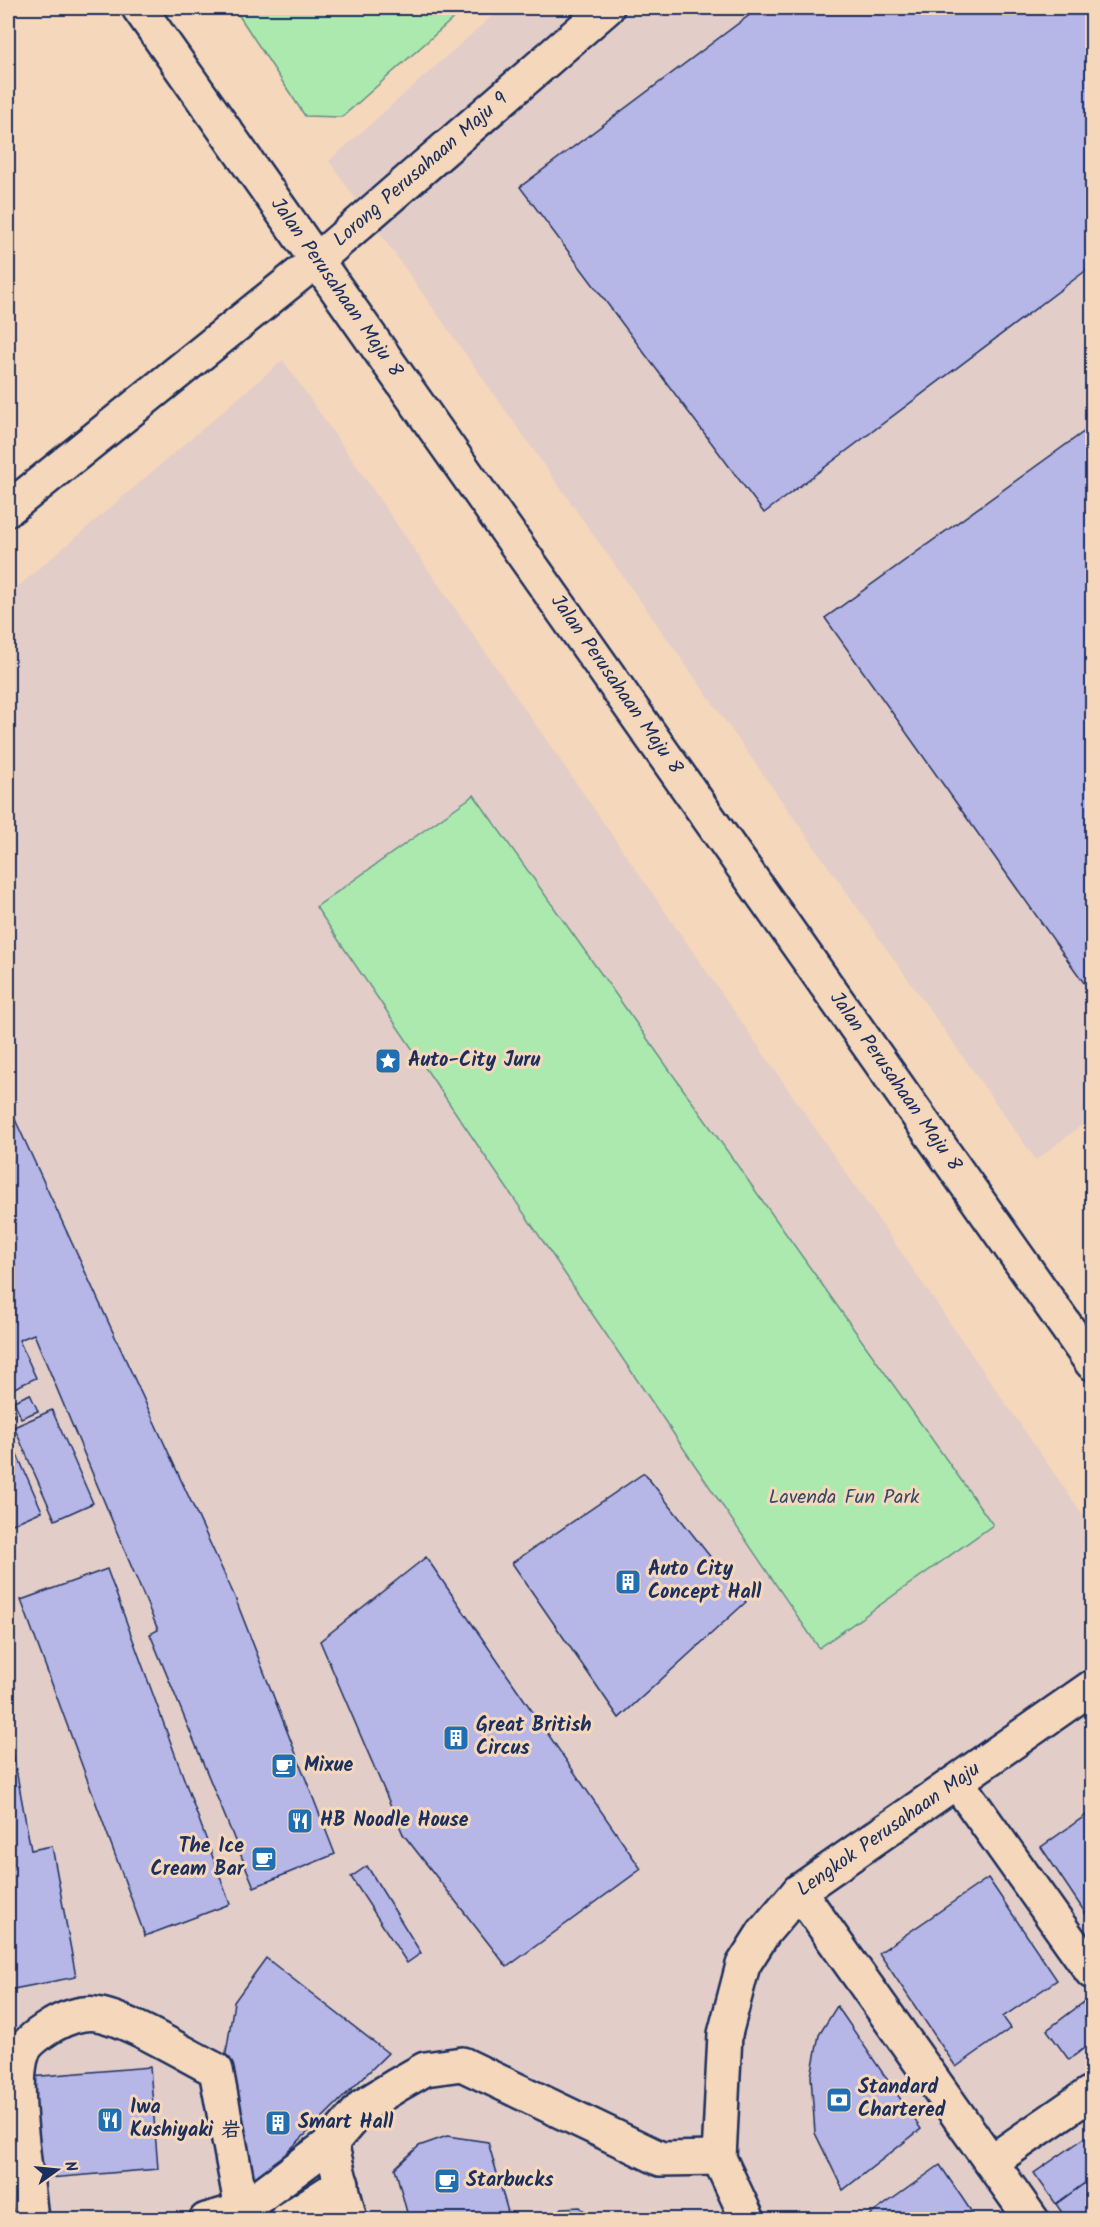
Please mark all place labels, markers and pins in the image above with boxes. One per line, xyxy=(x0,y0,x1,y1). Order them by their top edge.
place label: Auto-City Juru xyxy=(408,1045,540,1077)
place icon: Auto-City Juru xyxy=(373,1046,403,1076)
place label: Auto City Concept Hall xyxy=(648,1554,762,1609)
building icon: Auto City Concept Hall xyxy=(613,1567,643,1597)
place label: Great British Circus xyxy=(476,1710,592,1765)
building icon: Great British Circus xyxy=(441,1723,471,1753)
place label: Mixue xyxy=(304,1750,354,1782)
cafe icon: Mixue xyxy=(269,1751,299,1781)
place label: HB Noodle House xyxy=(320,1805,469,1837)
restaurant icon: HB Noodle House xyxy=(285,1806,315,1836)
place label: The Ice Cream Bar xyxy=(150,1831,245,1886)
cafe icon: The Ice Cream Bar xyxy=(249,1844,279,1874)
place label: Standard Chartered xyxy=(858,2072,947,2127)
bank icon: Standard Chartered xyxy=(824,2085,854,2115)
place label: Iwa Kushiyaki 岩 xyxy=(130,2092,241,2147)
restaurant icon: Iwa Kushiyaki 岩 xyxy=(95,2105,125,2135)
place label: Smart Hall xyxy=(298,2107,394,2139)
building icon: Smart Hall xyxy=(263,2108,293,2138)
place label: Starbucks xyxy=(466,2165,554,2197)
cafe icon: Starbucks xyxy=(432,2166,462,2196)

